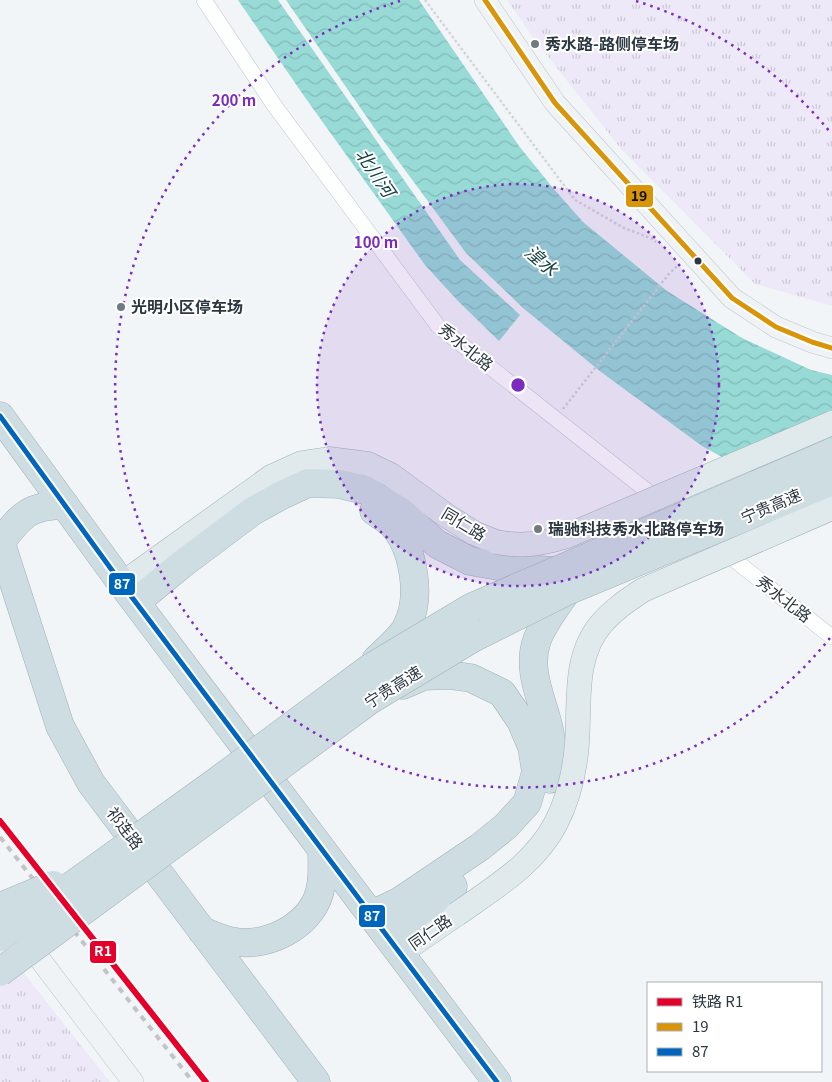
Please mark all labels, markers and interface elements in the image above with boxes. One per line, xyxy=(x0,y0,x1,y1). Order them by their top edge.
place label: 秀水路-路侧停车场 xyxy=(545,31,679,55)
marker: 秀水路-路侧停车场 xyxy=(529,38,541,50)
text: 200 m xyxy=(212,89,256,110)
water label: 北川河 xyxy=(351,142,404,204)
line badge: 19 xyxy=(625,184,654,208)
text: 19 xyxy=(631,185,647,205)
text: 100 m xyxy=(354,231,398,252)
water label: 湟水 xyxy=(520,238,565,282)
unlabelled marker xyxy=(693,256,703,266)
place label: 光明小区停车场 xyxy=(131,294,243,318)
marker: 光明小区停车场 xyxy=(115,301,127,313)
street label: 秀水北路 xyxy=(434,317,499,376)
centre of rings xyxy=(509,376,527,394)
street label: 宁贵高速 xyxy=(736,482,805,529)
street label: 同仁路 xyxy=(438,500,491,546)
place label: 瑞驰科技秀水北路停车场 xyxy=(548,516,724,540)
marker: 瑞驰科技秀水北路停车场 xyxy=(532,523,544,535)
street label: 秀水北路 xyxy=(752,569,817,627)
line badge: 87 xyxy=(108,572,136,596)
text: 87 xyxy=(114,573,130,593)
street label: 宁贵高速 xyxy=(359,659,426,713)
street label: 祁连路 xyxy=(102,801,150,854)
line badge: 87 xyxy=(358,904,386,928)
text: 87 xyxy=(364,905,380,925)
street label: 同仁路 xyxy=(403,908,456,955)
line badge: R1 xyxy=(89,940,117,964)
text: R1 xyxy=(94,940,112,960)
legend xyxy=(647,982,822,1072)
text: 铁路 R1 xyxy=(692,990,743,1011)
text: 19 xyxy=(692,1015,709,1036)
text: 87 xyxy=(692,1040,709,1061)

